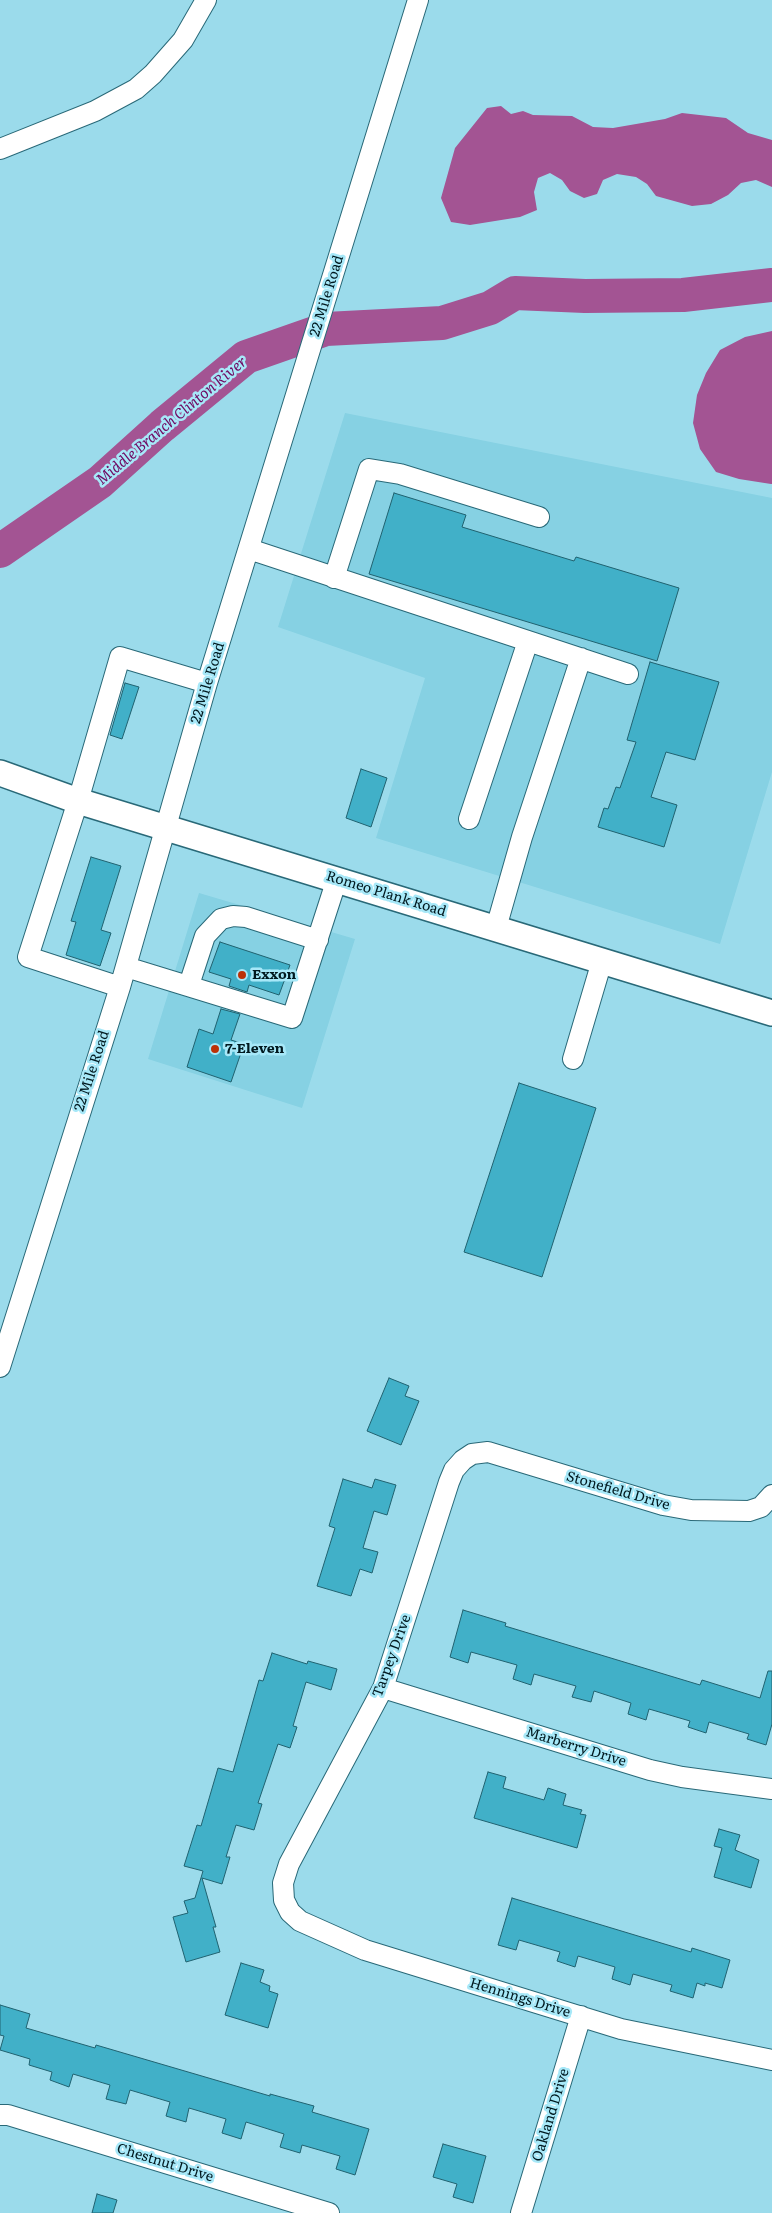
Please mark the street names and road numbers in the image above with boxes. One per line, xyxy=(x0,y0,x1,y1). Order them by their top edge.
street label: 22 Mile Road xyxy=(307,253,347,339)
street label: 22 Mile Road xyxy=(188,640,228,726)
street label: Romeo Plank Road xyxy=(324,868,448,920)
street label: 22 Mile Road xyxy=(71,1028,113,1114)
street label: Stonefield Drive xyxy=(564,1468,672,1514)
street label: Tarpey Drive xyxy=(369,1612,415,1700)
street label: Marberry Drive xyxy=(524,1724,628,1770)
street label: Hennings Drive xyxy=(468,1975,572,2021)
street label: Oakland Drive xyxy=(529,2067,573,2163)
street label: Chestnut Drive xyxy=(115,2140,215,2186)

